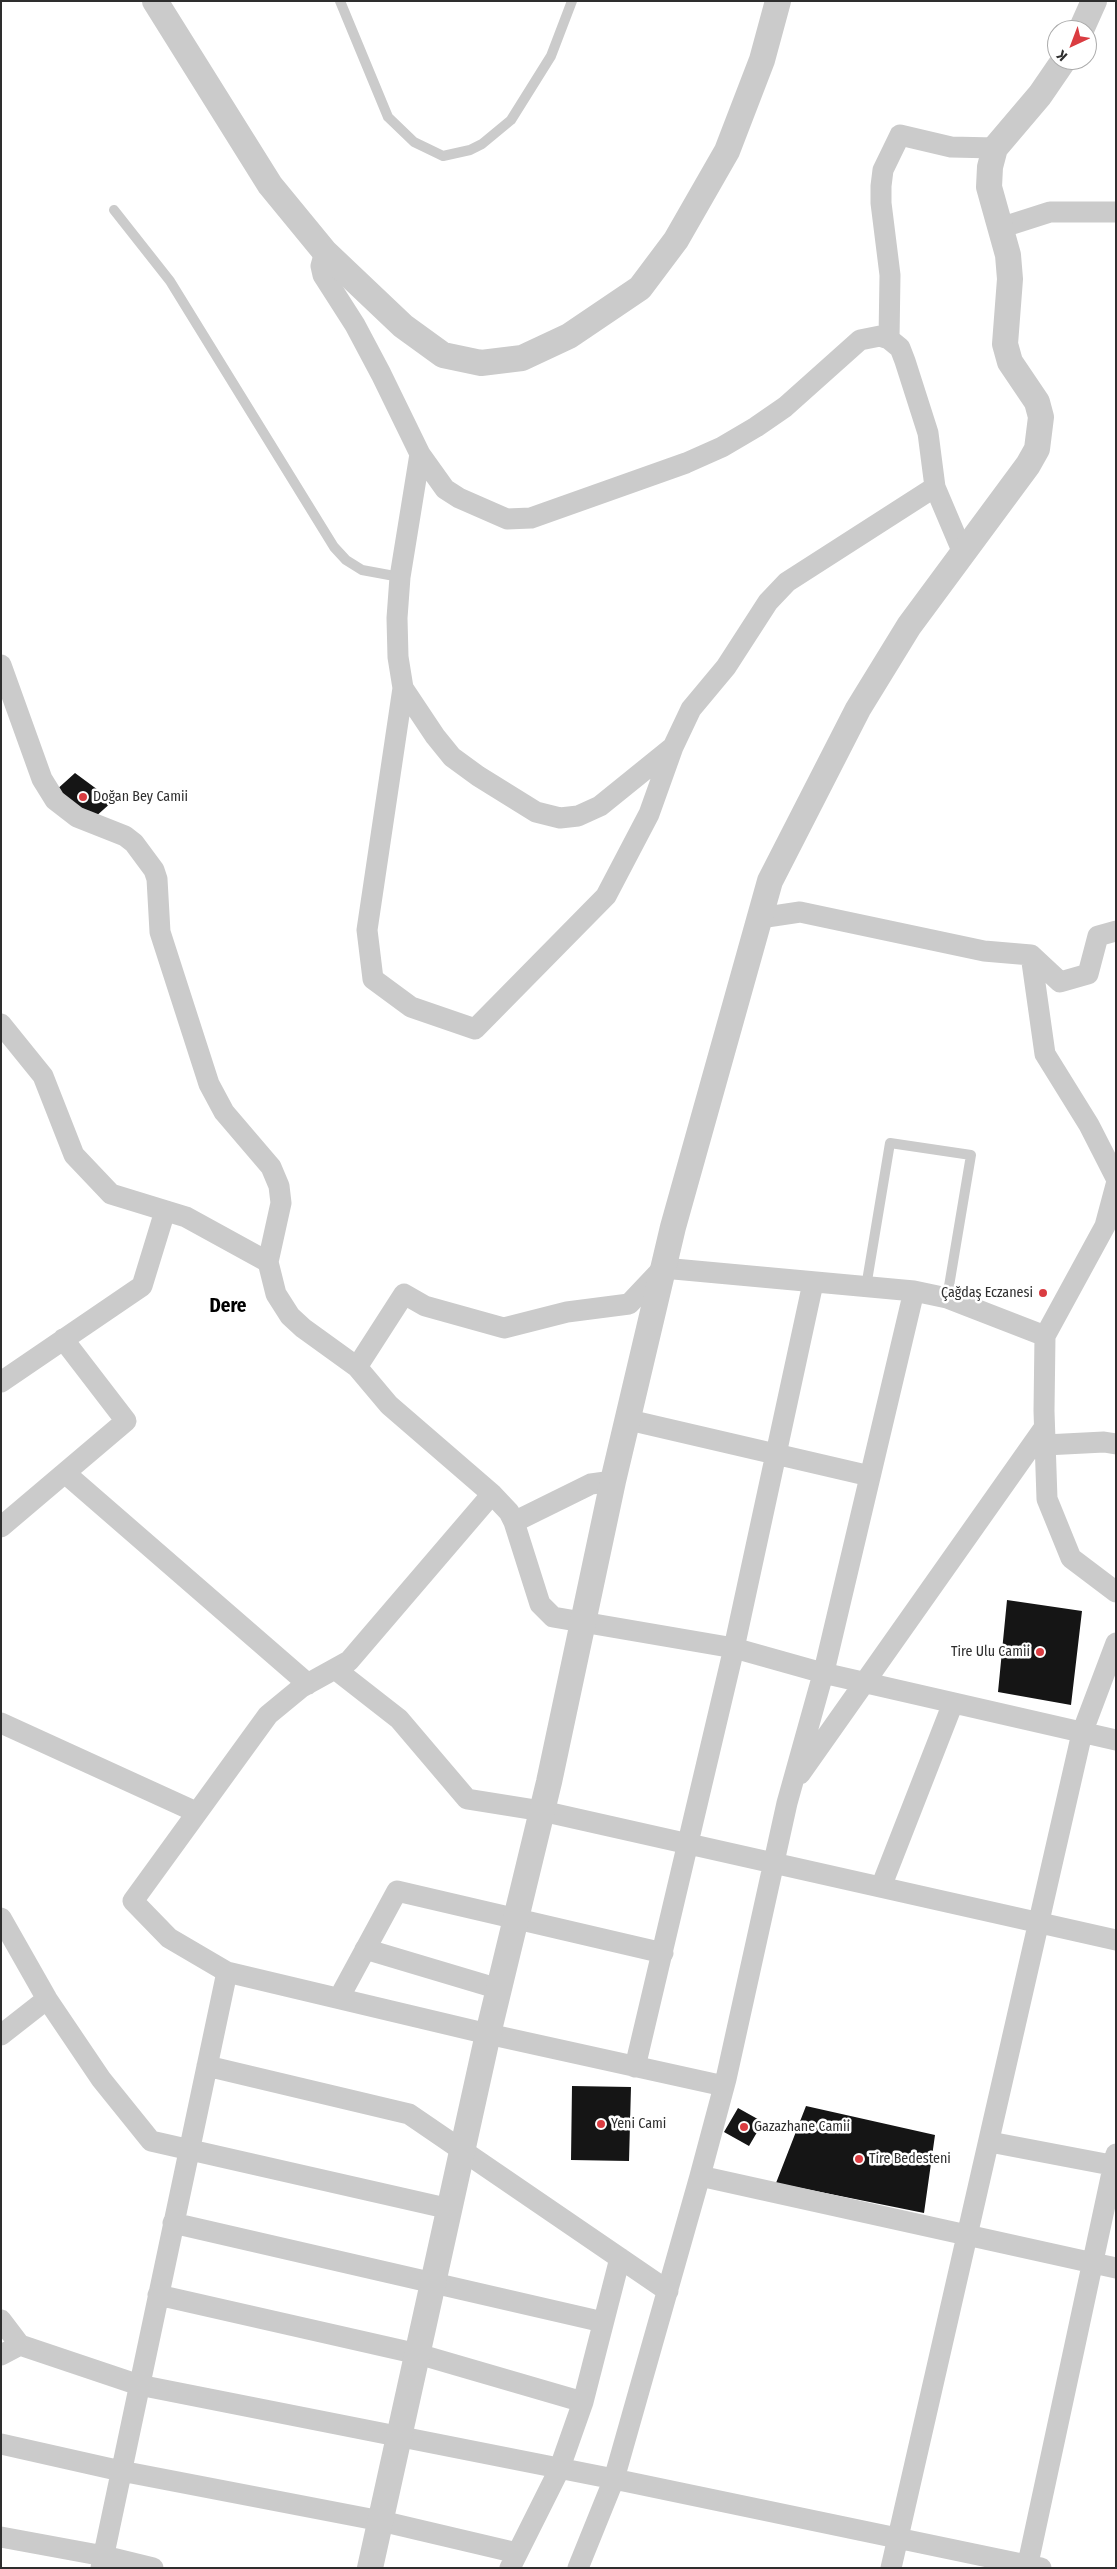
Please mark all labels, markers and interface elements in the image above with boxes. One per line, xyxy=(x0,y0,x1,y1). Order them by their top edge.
north arrow xyxy=(1047,20,1097,70)
text: K xyxy=(1053,47,1071,65)
place label: Doğan Bey Camii xyxy=(93,789,188,805)
marker: Doğan Bey Camii xyxy=(77,791,89,803)
place label: Çağdaş Eczanesi xyxy=(941,1285,1033,1301)
marker: Çağdaş Eczanesi xyxy=(1037,1287,1049,1299)
district label: Dere xyxy=(210,1296,246,1318)
place label: Tire Ulu Camii xyxy=(951,1644,1030,1660)
marker: Tire Ulu Camii xyxy=(1034,1646,1046,1658)
place label: Yeni Cami xyxy=(611,2116,666,2132)
marker: Yeni Cami xyxy=(595,2118,607,2130)
place label: Gazazhane Camii xyxy=(754,2119,850,2135)
marker: Gazazhane Camii xyxy=(738,2121,750,2133)
place label: Tire Bedesteni xyxy=(869,2151,951,2167)
marker: Tire Bedesteni xyxy=(853,2153,865,2165)

